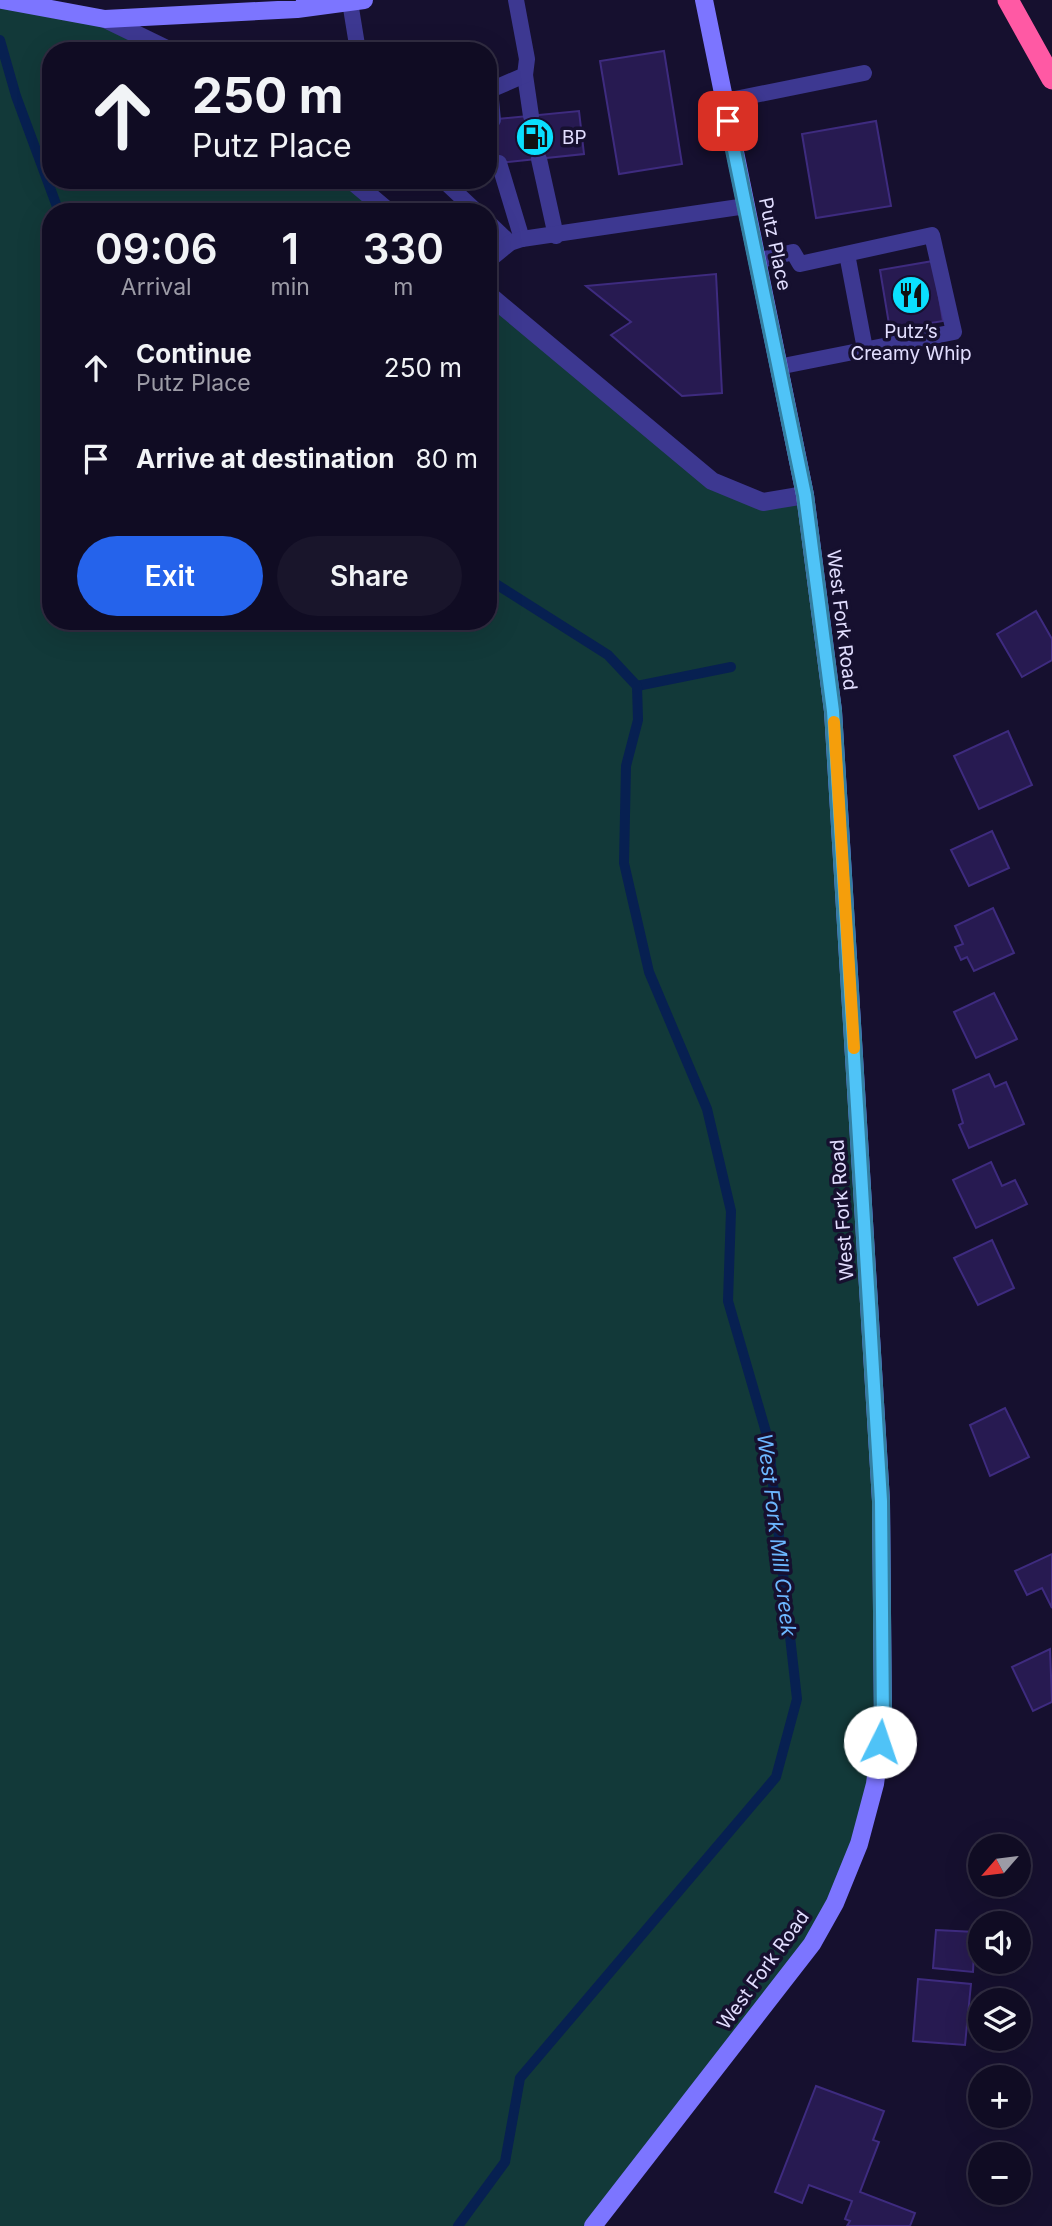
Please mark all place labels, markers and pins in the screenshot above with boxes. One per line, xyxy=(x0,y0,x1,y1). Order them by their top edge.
pin xyxy=(698,91,758,151)
fuel station icon: BP xyxy=(514,116,556,158)
place label: BP xyxy=(562,126,587,149)
restaurant icon: Putz’s Creamy Whip xyxy=(890,274,932,316)
place label: Putz’s Creamy Whip xyxy=(850,320,972,365)

